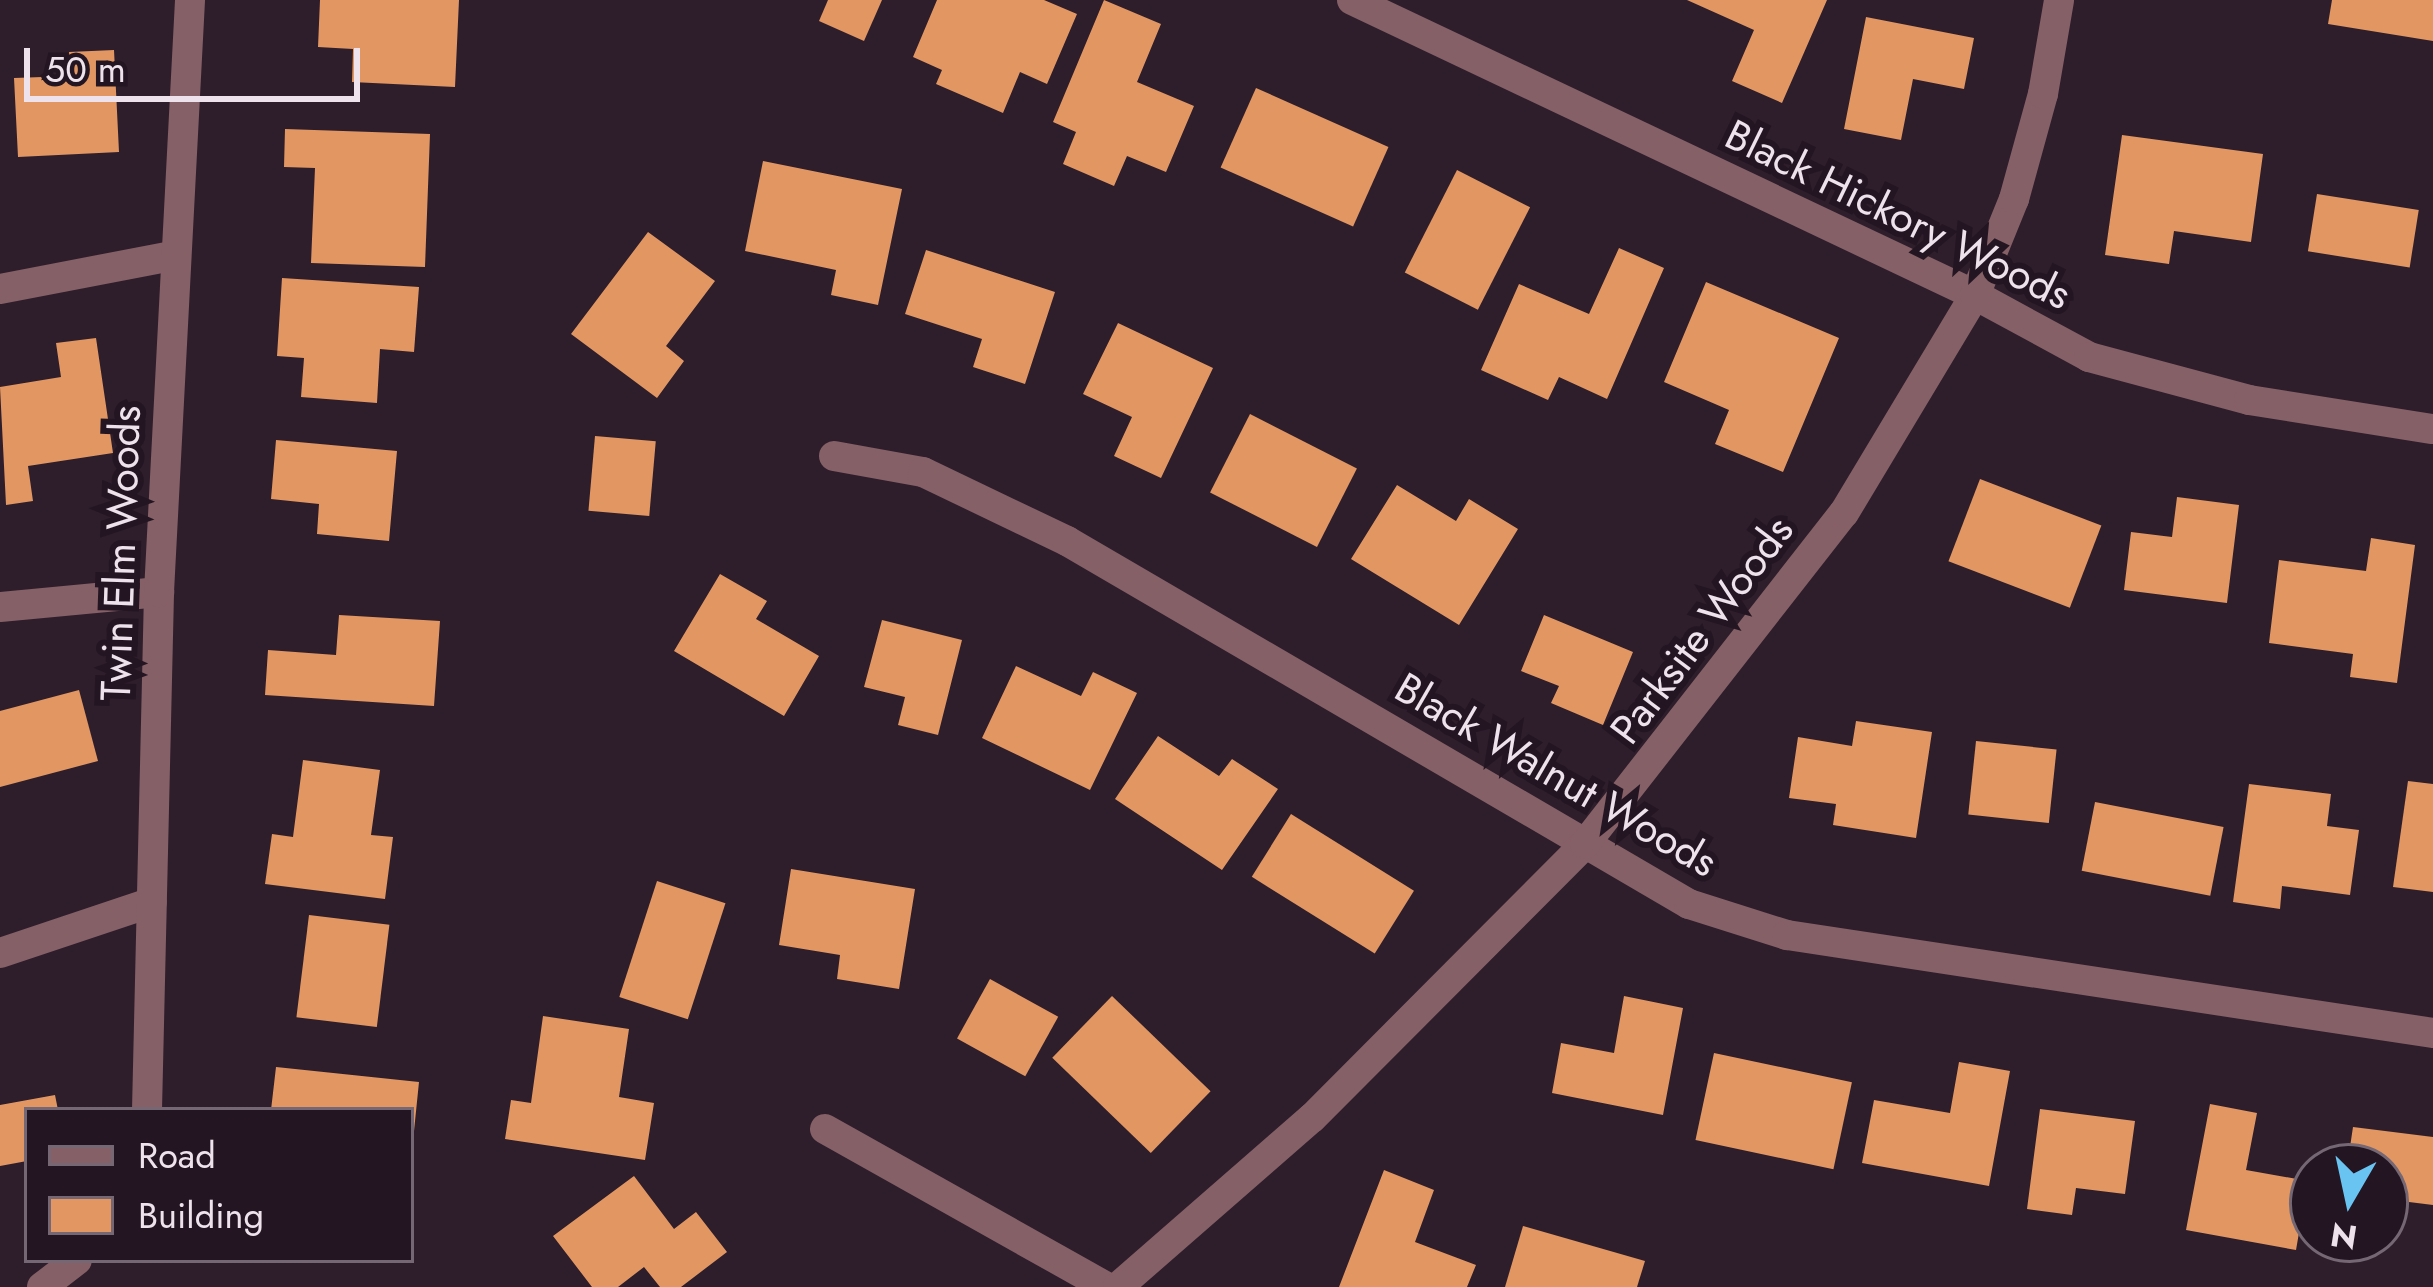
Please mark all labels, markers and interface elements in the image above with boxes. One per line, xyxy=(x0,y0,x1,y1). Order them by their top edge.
scale bar xyxy=(30,24,366,98)
text: 50 m xyxy=(45,43,126,95)
street label: Black Hickory Woods xyxy=(1717,110,2079,320)
street label: Twin Elm Woods xyxy=(91,404,151,702)
street label: Parksite Woods xyxy=(1600,506,1804,754)
street label: Black Walnut Woods xyxy=(1386,662,1726,888)
legend xyxy=(24,1107,414,1263)
text: Road xyxy=(138,1129,216,1181)
north arrow xyxy=(2289,1143,2409,1263)
text: Building xyxy=(138,1189,264,1241)
text: N xyxy=(2327,1211,2360,1261)

